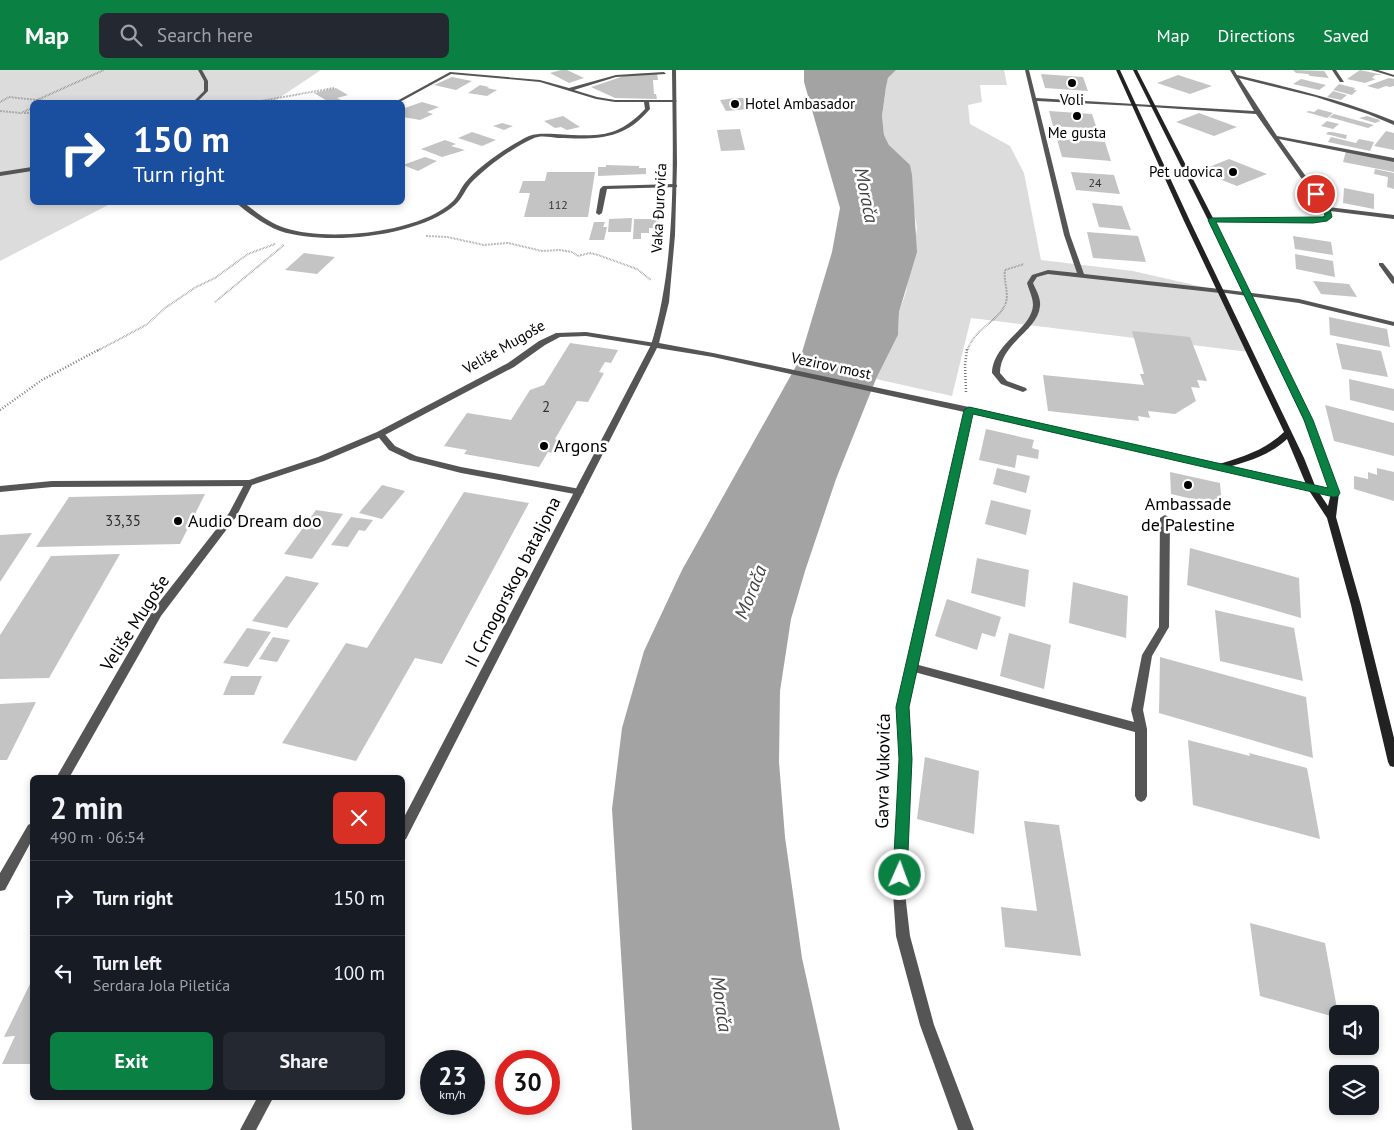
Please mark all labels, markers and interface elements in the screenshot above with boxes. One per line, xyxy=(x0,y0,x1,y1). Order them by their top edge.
search box xyxy=(99,13,449,58)
text: Map xyxy=(25,20,69,51)
icon: search xyxy=(117,21,145,49)
text: Search here xyxy=(157,23,253,47)
text: Map xyxy=(1157,24,1189,47)
text: Directions xyxy=(1217,24,1295,47)
text: Saved xyxy=(1323,24,1369,47)
marker: Voli xyxy=(1066,77,1078,89)
place label: Voli xyxy=(1059,90,1084,109)
place label: Hotel Ambasador xyxy=(745,94,855,113)
marker: Hotel Ambasador xyxy=(729,98,741,110)
marker: Me gusta xyxy=(1071,110,1083,122)
text: 150 m xyxy=(133,116,230,162)
icon: right xyxy=(50,120,115,185)
place label: Me gusta xyxy=(1048,123,1106,142)
text: Turn right xyxy=(133,160,225,188)
street label: Vaka Đurovića xyxy=(647,162,670,255)
place label: Pet udovica xyxy=(1149,162,1223,181)
water label: Morača xyxy=(850,165,884,225)
marker: Pet udovica xyxy=(1227,166,1239,178)
pin xyxy=(1295,173,1337,215)
house number: 24 xyxy=(1088,175,1102,190)
icon: arrive xyxy=(1302,180,1330,208)
house number: 112 xyxy=(548,197,568,212)
street label: Veliše Mugoše xyxy=(458,315,548,378)
street label: Vezirov most xyxy=(788,348,873,383)
house number: 2 xyxy=(542,397,550,416)
place label: Argons xyxy=(554,434,607,457)
marker: Argons xyxy=(538,440,550,452)
marker: Ambassade de Palestine xyxy=(1182,479,1194,491)
place label: Ambassade de Palestine xyxy=(1141,492,1235,536)
street label: II Crnogorskog bataljona xyxy=(460,493,566,671)
place label: Audio Dream doo xyxy=(188,509,322,532)
house number: 33,35 xyxy=(105,511,141,530)
marker: Audio Dream doo xyxy=(172,515,184,527)
water label: Morača xyxy=(728,561,772,622)
street label: Veliše Mugoše xyxy=(94,570,174,676)
street label: Gavra Vukovića xyxy=(870,713,895,829)
text: 2 min xyxy=(50,788,123,827)
button: close xyxy=(333,792,385,844)
text: 490 m · 06:54 xyxy=(50,827,145,847)
position arrow xyxy=(873,848,925,900)
icon: right xyxy=(50,884,78,912)
text: Turn right xyxy=(93,886,173,910)
text: 150 m xyxy=(333,886,385,910)
text: Turn left xyxy=(93,951,162,975)
icon: left xyxy=(50,959,78,987)
text: 100 m xyxy=(333,961,385,985)
text: Serdara Jola Piletića xyxy=(93,975,230,995)
water label: Morača xyxy=(706,975,738,1034)
map controls xyxy=(1329,1005,1379,1115)
button: sound xyxy=(1329,1005,1379,1055)
button: Exit xyxy=(50,1032,213,1090)
button: Share xyxy=(223,1032,385,1090)
speed limit sign: 30 xyxy=(495,1050,560,1115)
text: 23 xyxy=(438,1060,467,1092)
button: layers xyxy=(1329,1065,1379,1115)
text: km/h xyxy=(439,1087,466,1102)

